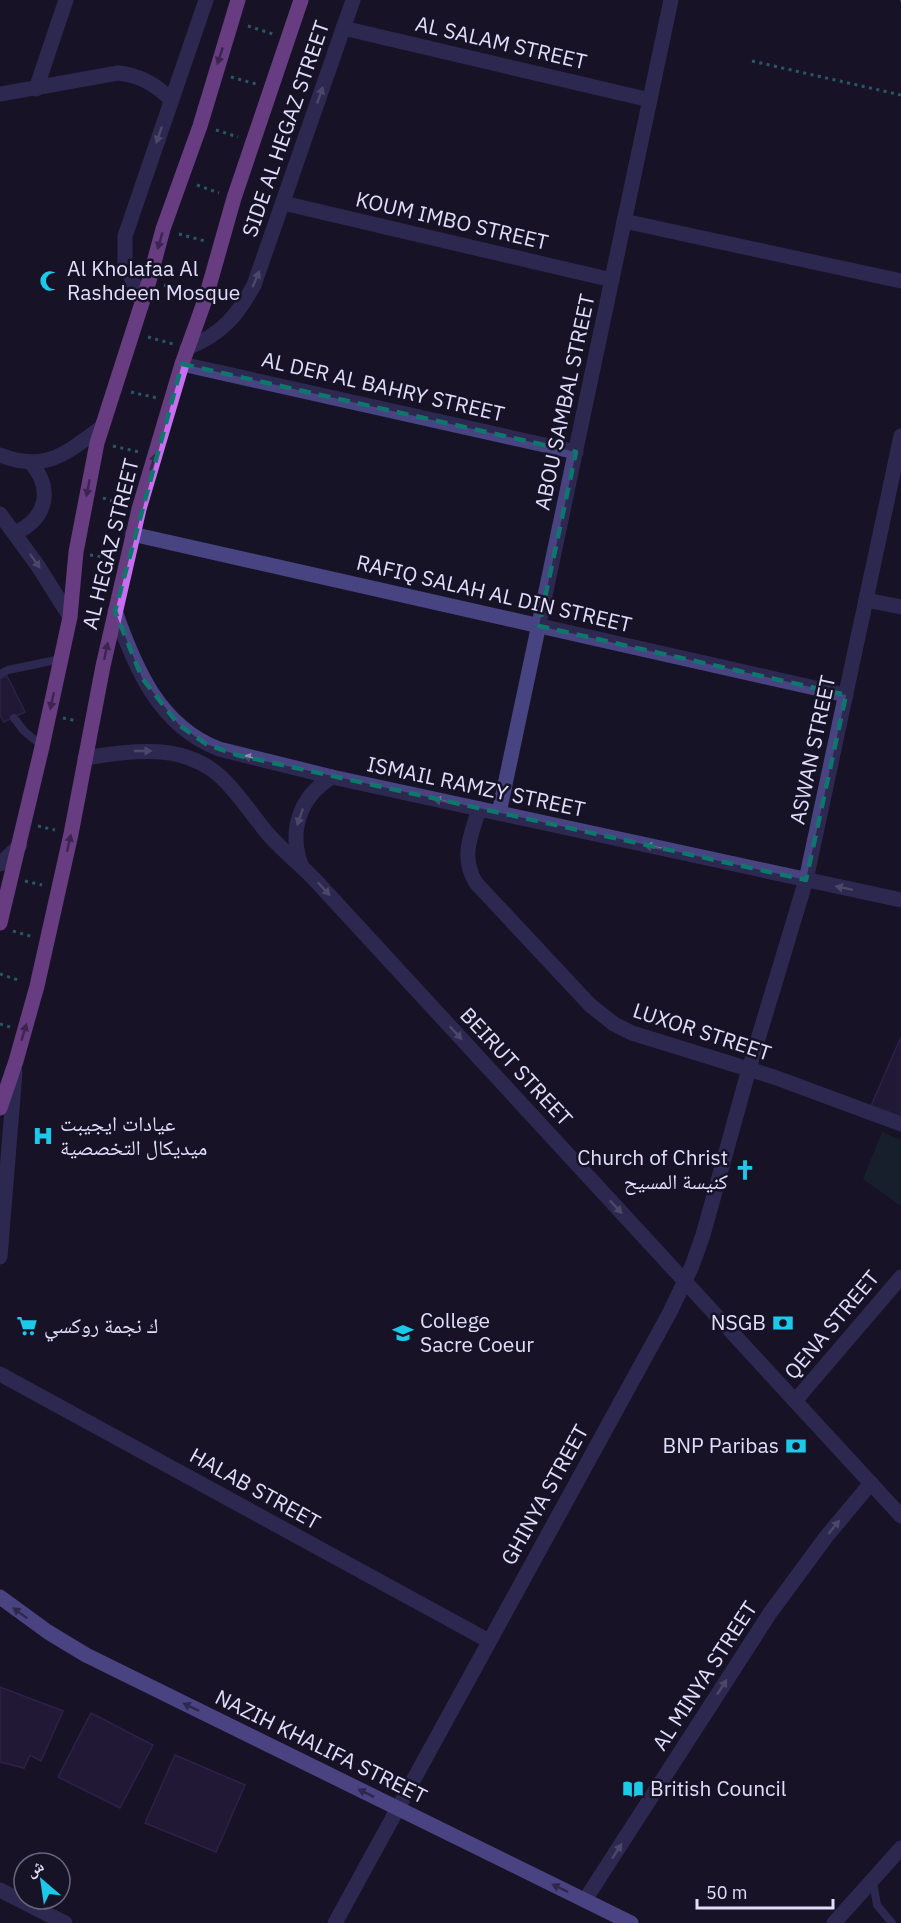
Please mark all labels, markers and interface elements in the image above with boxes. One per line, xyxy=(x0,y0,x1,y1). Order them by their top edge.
street label: AL SALAM STREET xyxy=(413,9,590,75)
street label: SIDE AL HEGAZ STREET xyxy=(235,17,335,241)
one-way arrow xyxy=(215,47,225,65)
one-way arrow xyxy=(315,86,325,104)
one-way arrow xyxy=(154,126,164,144)
street label: KOUM IMBO STREET xyxy=(353,184,551,256)
one-way arrow xyxy=(155,232,164,250)
place label: Al Kholafaa Al Rashdeen Mosque xyxy=(67,254,240,306)
mosque icon: Al Kholafaa Al Rashdeen Mosque xyxy=(38,269,62,293)
one-way arrow xyxy=(252,270,261,288)
street label: ABOU SAMBAL STREET xyxy=(527,291,601,512)
street label: AL DER AL BAHRY STREET xyxy=(259,344,507,428)
one-way arrow xyxy=(149,453,158,471)
street label: AL HEGAZ STREET xyxy=(75,455,145,632)
one-way arrow xyxy=(83,479,92,498)
street label: RAFIQ SALAH AL DIN STREET xyxy=(354,548,635,638)
one-way arrow xyxy=(29,552,41,568)
one-way arrow xyxy=(102,641,111,660)
street label: ASWAN STREET xyxy=(783,673,841,827)
one-way arrow xyxy=(47,692,56,711)
one-way arrow xyxy=(133,746,152,756)
street label: ISMAIL RAMZY STREET xyxy=(365,749,588,823)
one-way arrow xyxy=(243,753,261,763)
one-way arrow xyxy=(432,796,451,805)
one-way arrow xyxy=(294,808,304,826)
one-way arrow xyxy=(65,833,74,852)
one-way arrow xyxy=(644,841,662,851)
one-way arrow xyxy=(317,882,331,897)
one-way arrow xyxy=(835,882,853,892)
street label: LUXOR STREET xyxy=(630,996,775,1067)
street label: BEIRUT STREET xyxy=(454,1001,579,1132)
one-way arrow xyxy=(20,1023,29,1041)
one-way arrow xyxy=(449,1025,462,1040)
place label: عيادات ايجيبت ميديكال التخصصية xyxy=(60,1109,207,1161)
hospital icon: عيادات ايجيبت ميديكال التخصصية xyxy=(31,1124,55,1148)
place label: Church of Christ كنيسة المسيح xyxy=(577,1143,728,1195)
church icon: Church of Christ كنيسة المسيح xyxy=(733,1158,757,1182)
one-way arrow xyxy=(609,1200,623,1214)
street label: QENA STREET xyxy=(777,1264,885,1385)
place label: College Sacre Coeur xyxy=(420,1306,534,1358)
place label: NSGB xyxy=(711,1308,766,1336)
place label: ك نجمة روكسي xyxy=(44,1311,159,1342)
bank icon: NSGB xyxy=(771,1311,795,1335)
supermarket icon: ك نجمة روكسي xyxy=(15,1314,39,1338)
school or university icon: College Sacre Coeur xyxy=(391,1321,415,1345)
street label: GHINYA STREET xyxy=(494,1419,594,1570)
place label: BNP Paribas xyxy=(662,1431,779,1459)
bank icon: BNP Paribas xyxy=(784,1434,808,1458)
street label: HALAB STREET xyxy=(185,1441,326,1536)
one-way arrow xyxy=(827,1519,840,1535)
street label: AL MINYA STREET xyxy=(645,1595,763,1756)
one-way arrow xyxy=(13,1607,29,1619)
one-way arrow xyxy=(716,1679,727,1695)
street label: NAZIH KHALIFA STREET xyxy=(211,1683,432,1810)
one-way arrow xyxy=(183,1702,200,1711)
place label: British Council xyxy=(650,1774,787,1802)
library icon: British Council xyxy=(621,1777,645,1801)
one-way arrow xyxy=(358,1788,375,1797)
one-way arrow xyxy=(611,1843,622,1859)
north arrow xyxy=(12,1851,72,1911)
text: ش xyxy=(22,1855,47,1881)
scale bar xyxy=(697,1872,834,1910)
text: 50 m xyxy=(706,1881,748,1904)
one-way arrow xyxy=(551,1883,568,1893)

